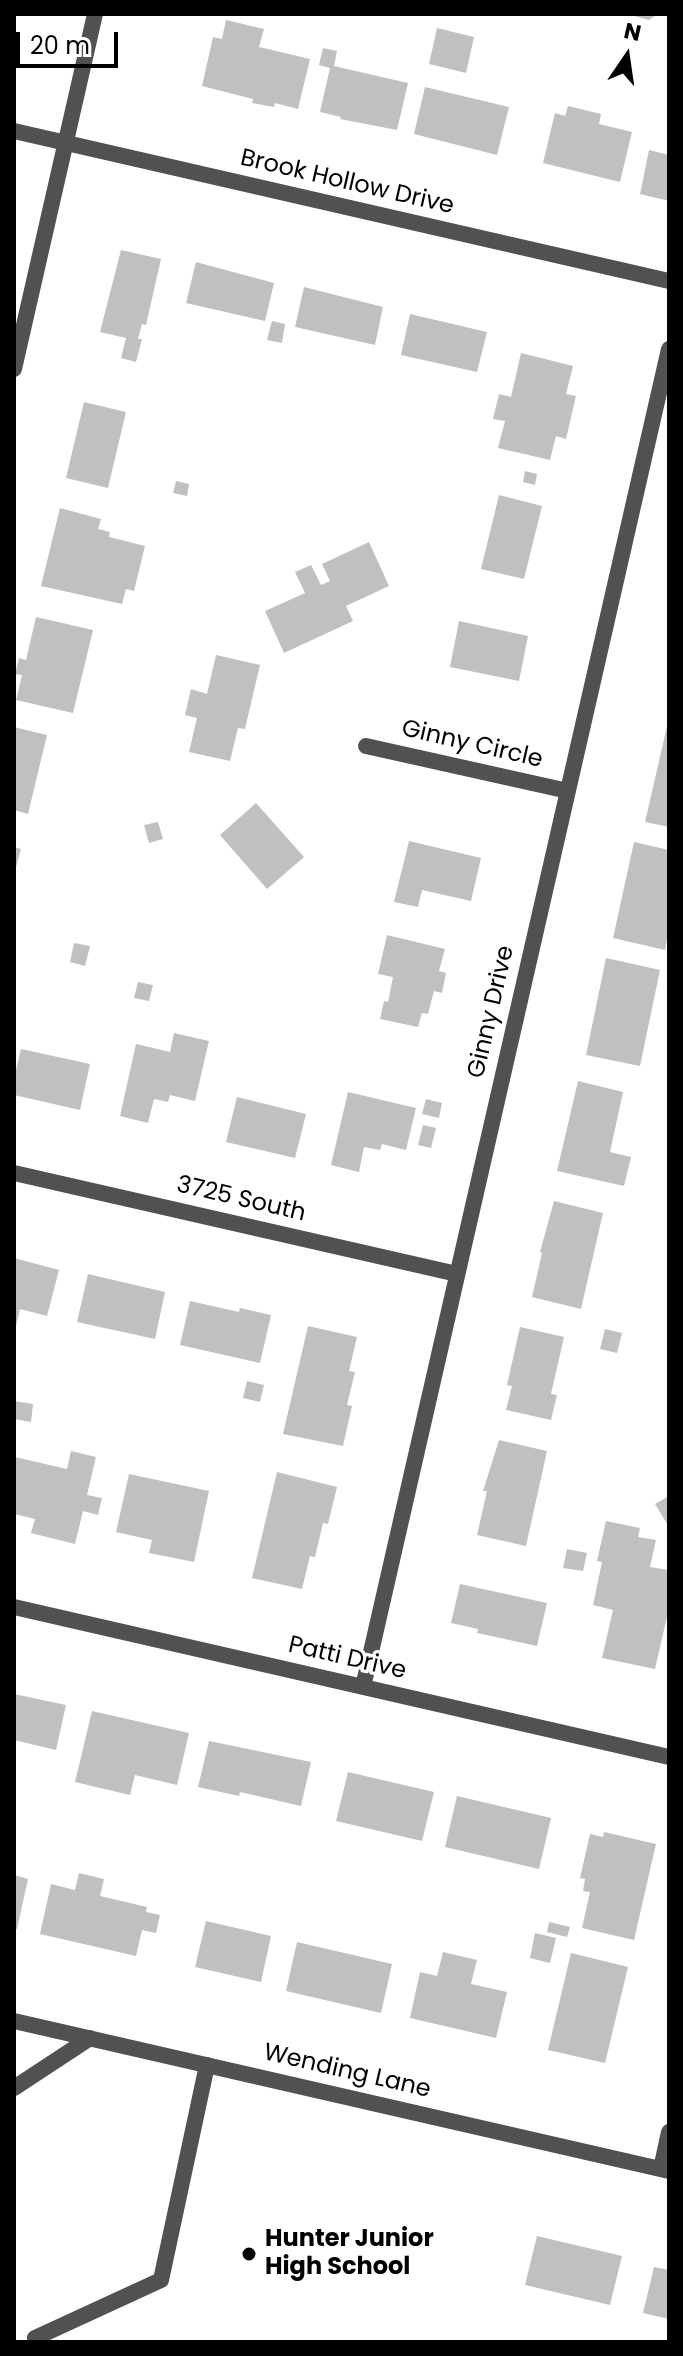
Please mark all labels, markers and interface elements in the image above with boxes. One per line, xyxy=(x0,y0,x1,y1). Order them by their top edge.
text: N xyxy=(621,15,644,49)
scale bar xyxy=(20,16,122,66)
north arrow xyxy=(587,16,667,96)
text: 20 m xyxy=(30,29,90,62)
street label: Brook Hollow Drive xyxy=(237,144,457,222)
street label: Ginny Circle xyxy=(399,715,545,775)
street label: Ginny Drive xyxy=(463,943,521,1081)
street label: 3725 South xyxy=(174,1171,308,1229)
street label: Patti Drive xyxy=(285,1631,409,1687)
street label: Wending Lane xyxy=(261,2039,433,2105)
place label: Hunter Junior High School xyxy=(265,2226,434,2282)
marker: Hunter Junior High School xyxy=(240,2245,258,2263)

